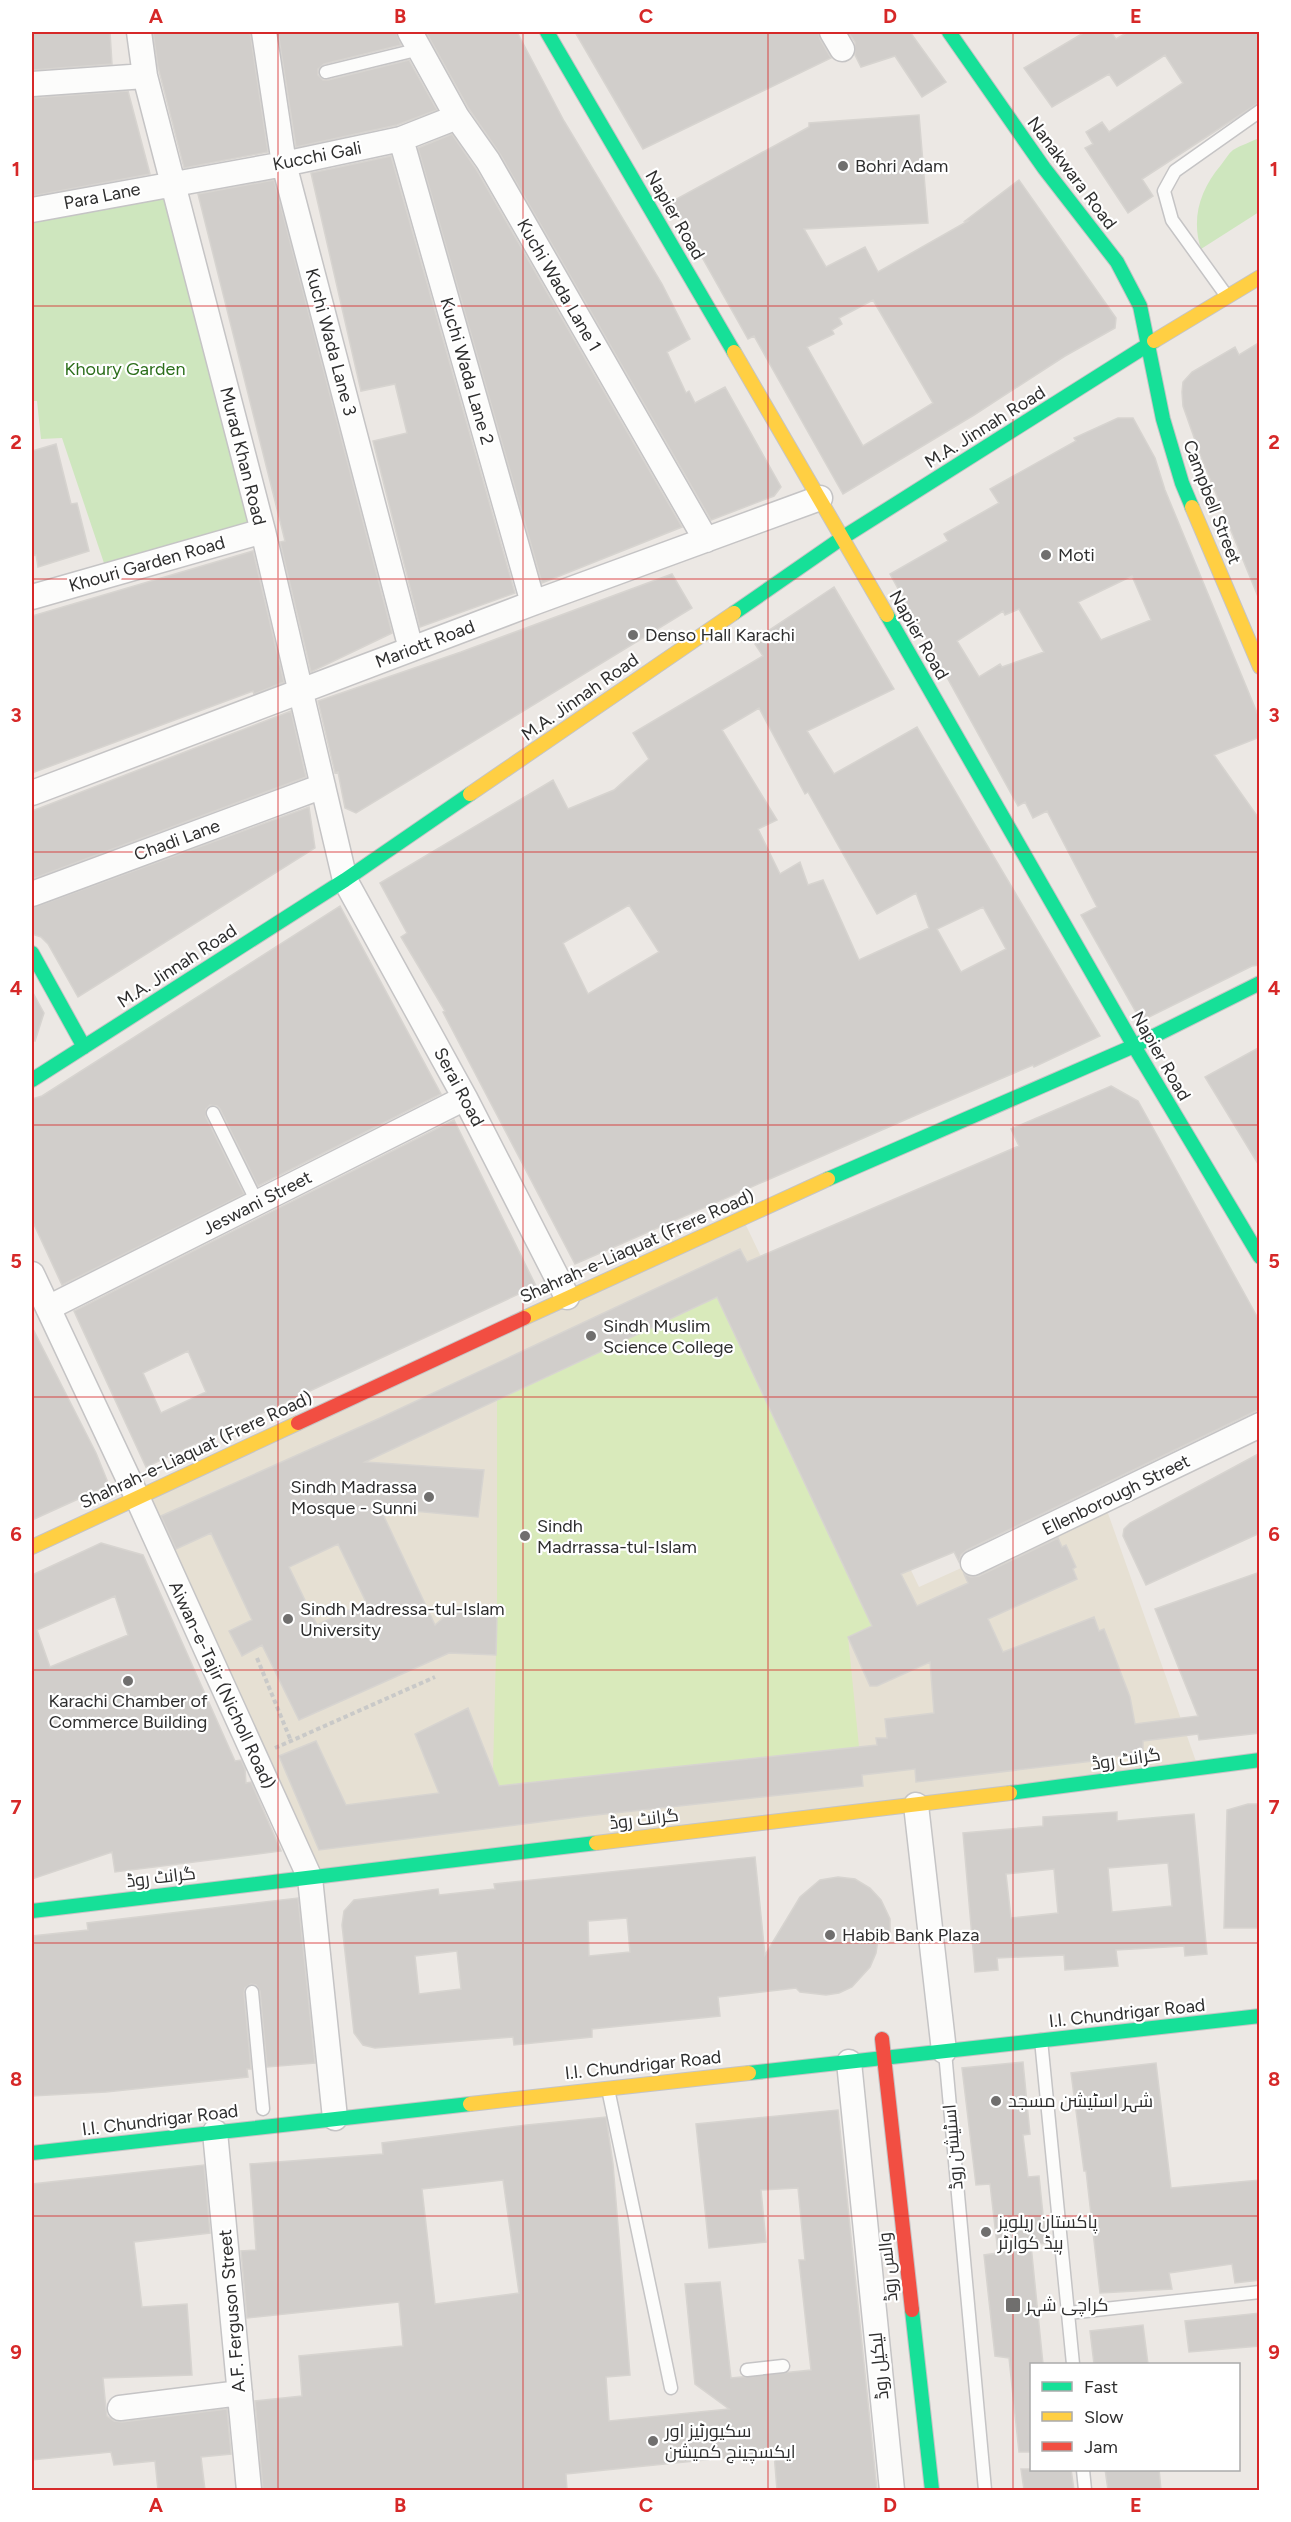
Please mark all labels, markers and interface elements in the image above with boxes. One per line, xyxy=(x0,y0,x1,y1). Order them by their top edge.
text: A xyxy=(149,4,164,28)
text: B xyxy=(394,4,406,28)
text: C xyxy=(639,4,653,28)
text: D xyxy=(883,4,897,28)
text: E xyxy=(1130,4,1142,28)
street label: Nanakwara Road xyxy=(1023,112,1121,234)
street label: Kucchi Gali xyxy=(271,137,363,175)
place label: Bohri Adam xyxy=(855,155,948,177)
text: 1 xyxy=(12,157,20,181)
text: 1 xyxy=(1270,157,1278,181)
marker: Bohri Adam xyxy=(836,159,850,173)
street label: Napier Road xyxy=(641,166,709,264)
street label: Para Lane xyxy=(62,178,142,214)
street label: Kuchi Wada Lane 1 xyxy=(512,215,606,355)
street label: Kuchi Wada Lane 3 xyxy=(301,266,361,418)
street label: Kuchi Wada Lane 2 xyxy=(435,295,499,447)
park label: Khoury Garden xyxy=(65,358,185,380)
street label: M.A. Jinnah Road xyxy=(921,381,1049,473)
street label: Murad Khan Road xyxy=(215,385,271,527)
text: 2 xyxy=(10,430,22,454)
text: 2 xyxy=(1268,430,1280,454)
street label: Campbell Street xyxy=(1178,437,1246,567)
street label: Khouri Garden Road xyxy=(66,531,228,597)
place label: Moti xyxy=(1058,544,1095,566)
marker: Moti xyxy=(1039,548,1053,562)
street label: Napier Road xyxy=(885,586,953,684)
street label: Mariott Road xyxy=(372,615,478,673)
place label: Denso Hall Karachi xyxy=(645,624,795,646)
marker: Denso Hall Karachi xyxy=(626,628,640,642)
street label: M.A. Jinnah Road xyxy=(517,648,643,746)
text: 3 xyxy=(10,703,22,727)
text: 3 xyxy=(1268,703,1280,727)
street label: Chadi Lane xyxy=(131,814,223,866)
street label: M.A. Jinnah Road xyxy=(113,919,241,1013)
text: 4 xyxy=(10,976,23,1000)
text: 4 xyxy=(1268,976,1281,1000)
street label: Napier Road xyxy=(1127,1007,1195,1105)
street label: Serai Road xyxy=(429,1044,489,1130)
street label: Jeswani Street xyxy=(199,1166,315,1240)
street label: Shahrah-e-Liaquat (Frere Road) xyxy=(516,1184,758,1308)
text: 5 xyxy=(10,1249,22,1273)
text: 5 xyxy=(1268,1249,1280,1273)
place label: Sindh Muslim Science College xyxy=(603,1315,734,1358)
marker: Sindh Muslim Science College xyxy=(584,1329,598,1343)
street label: Shahrah-e-Liaquat (Frere Road) xyxy=(76,1386,316,1514)
street label: Ellenborough Street xyxy=(1039,1450,1194,1540)
place label: Sindh Madrassa Mosque - Sunni xyxy=(291,1476,417,1519)
marker: Sindh Madrassa Mosque - Sunni xyxy=(422,1490,436,1504)
place label: Sindh Madrrassa-tul-Islam xyxy=(537,1515,697,1558)
text: 6 xyxy=(10,1522,22,1546)
text: 6 xyxy=(1268,1522,1280,1546)
marker: Sindh Madrrassa-tul-Islam xyxy=(518,1529,532,1543)
street label: Aiwan-e-Tajir (Nicholl Road) xyxy=(164,1578,280,1792)
place label: Sindh Madressa-tul-Islam University xyxy=(300,1598,505,1641)
marker: Sindh Madressa-tul-Islam University xyxy=(281,1612,295,1626)
marker: Karachi Chamber of Commerce Building xyxy=(121,1674,135,1688)
place label: Karachi Chamber of Commerce Building xyxy=(48,1690,208,1733)
street label: گرانٹ روڈ xyxy=(1090,1743,1162,1775)
text: 7 xyxy=(10,1795,22,1819)
text: 7 xyxy=(1268,1795,1280,1819)
street label: گرانٹ روڈ xyxy=(608,1804,680,1834)
street label: گرانٹ روڈ xyxy=(125,1862,197,1892)
place label: Habib Bank Plaza xyxy=(842,1924,979,1946)
marker: Habib Bank Plaza xyxy=(823,1928,837,1942)
street label: I.I. Chundrigar Road xyxy=(1048,1994,1206,2032)
street label: I.I. Chundrigar Road xyxy=(564,2046,722,2084)
text: 8 xyxy=(10,2067,22,2091)
text: 8 xyxy=(1268,2067,1280,2091)
place label: شہر اسٹیشن مسجد xyxy=(1008,2090,1153,2113)
marker: شہر اسٹیشن مسجد xyxy=(989,2094,1003,2108)
street label: I.I. Chundrigar Road xyxy=(81,2099,239,2141)
street label: اسٹیشن روڈ xyxy=(938,2103,968,2191)
place label: پاکستان ریلویز ہیڈ کوارٹر xyxy=(997,2211,1098,2255)
marker: پاکستان ریلویز ہیڈ کوارٹر xyxy=(979,2225,993,2239)
street label: A.F. Ferguson Street xyxy=(214,2228,250,2394)
street label: والس روڈ xyxy=(873,2231,903,2303)
place label: کراچی شہر xyxy=(1025,2294,1109,2317)
marker: کراچی شہر xyxy=(1004,2296,1022,2314)
street label: لیکیل روڈ xyxy=(865,2331,893,2401)
text: 9 xyxy=(10,2340,22,2364)
text: 9 xyxy=(1268,2340,1280,2364)
legend xyxy=(1030,2363,1240,2471)
text: Fast xyxy=(1084,2376,1118,2398)
text: Slow xyxy=(1084,2406,1123,2428)
place label: سکیورٹیز اور ایکسچینج کمیشن xyxy=(664,2420,796,2464)
marker: سکیورٹیز اور ایکسچینج کمیشن xyxy=(646,2434,660,2448)
text: Jam xyxy=(1084,2436,1118,2458)
text: A xyxy=(149,2493,164,2517)
text: B xyxy=(394,2493,406,2517)
text: C xyxy=(639,2493,653,2517)
text: D xyxy=(883,2493,897,2517)
text: E xyxy=(1130,2493,1142,2517)

